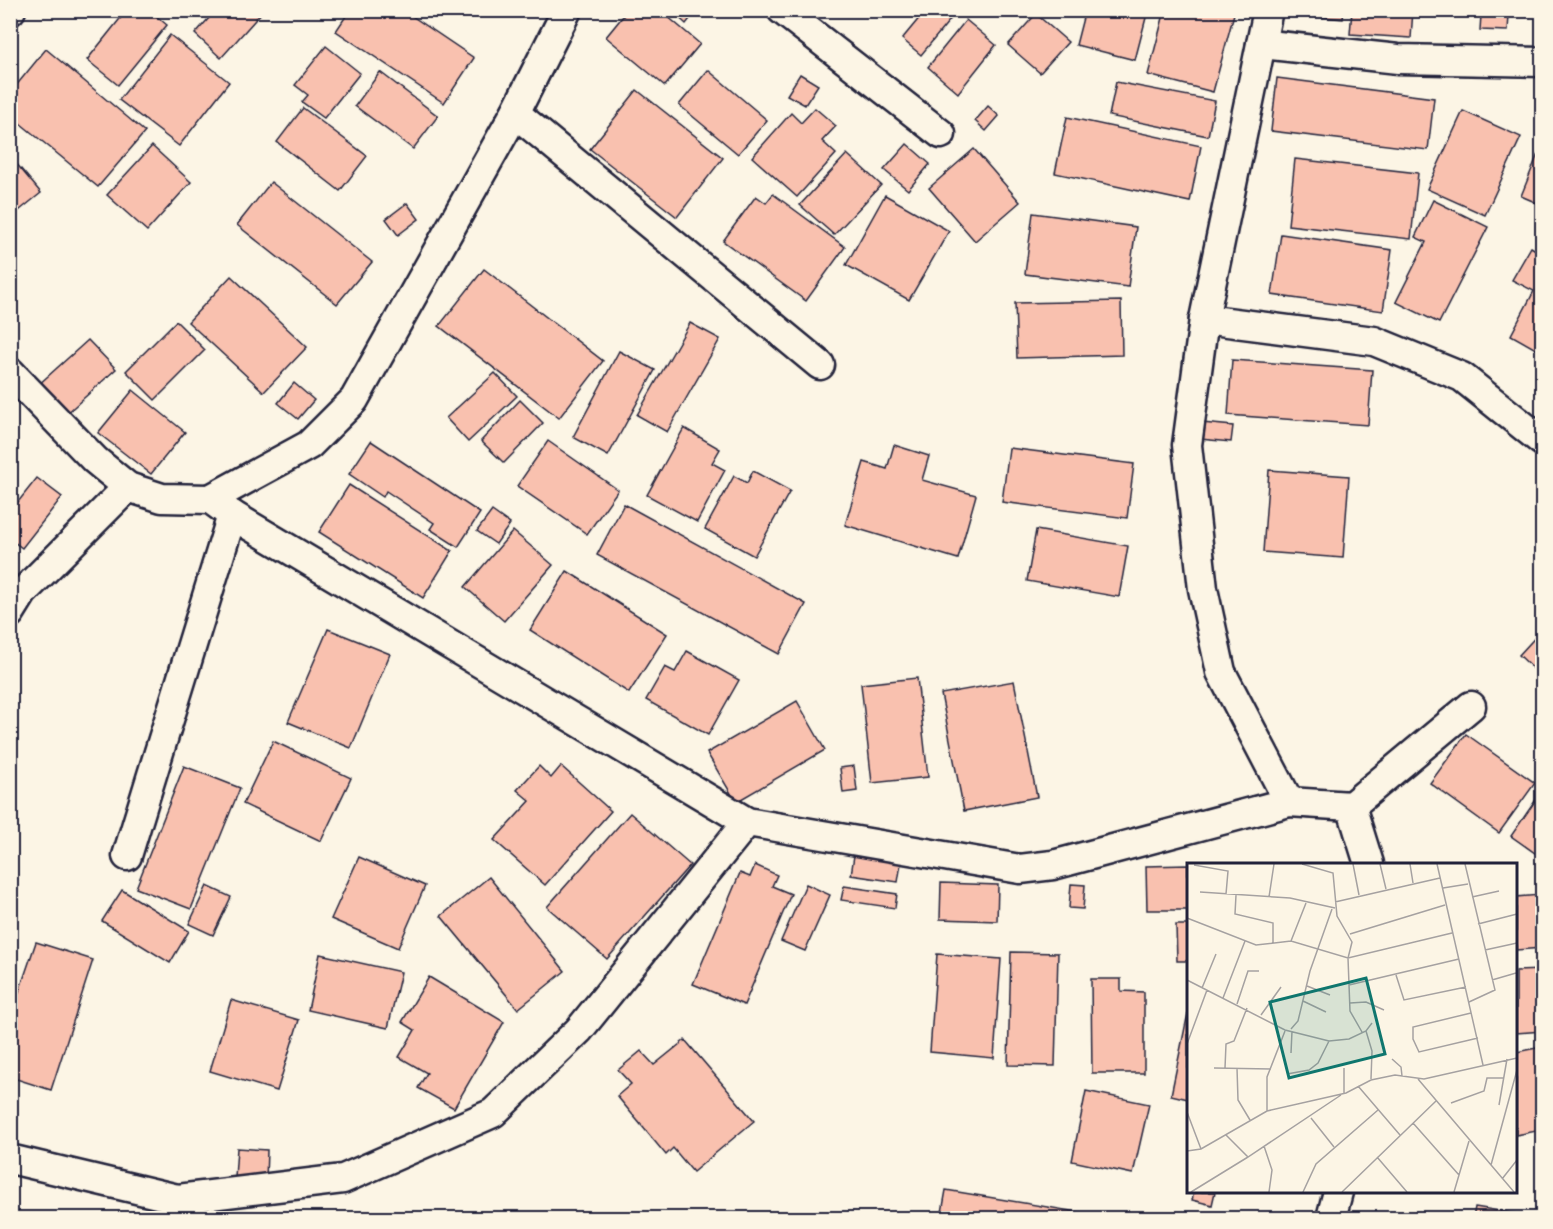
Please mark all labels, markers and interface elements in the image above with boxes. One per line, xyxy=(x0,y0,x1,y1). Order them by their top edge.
inset map xyxy=(1187,863,1517,1193)

